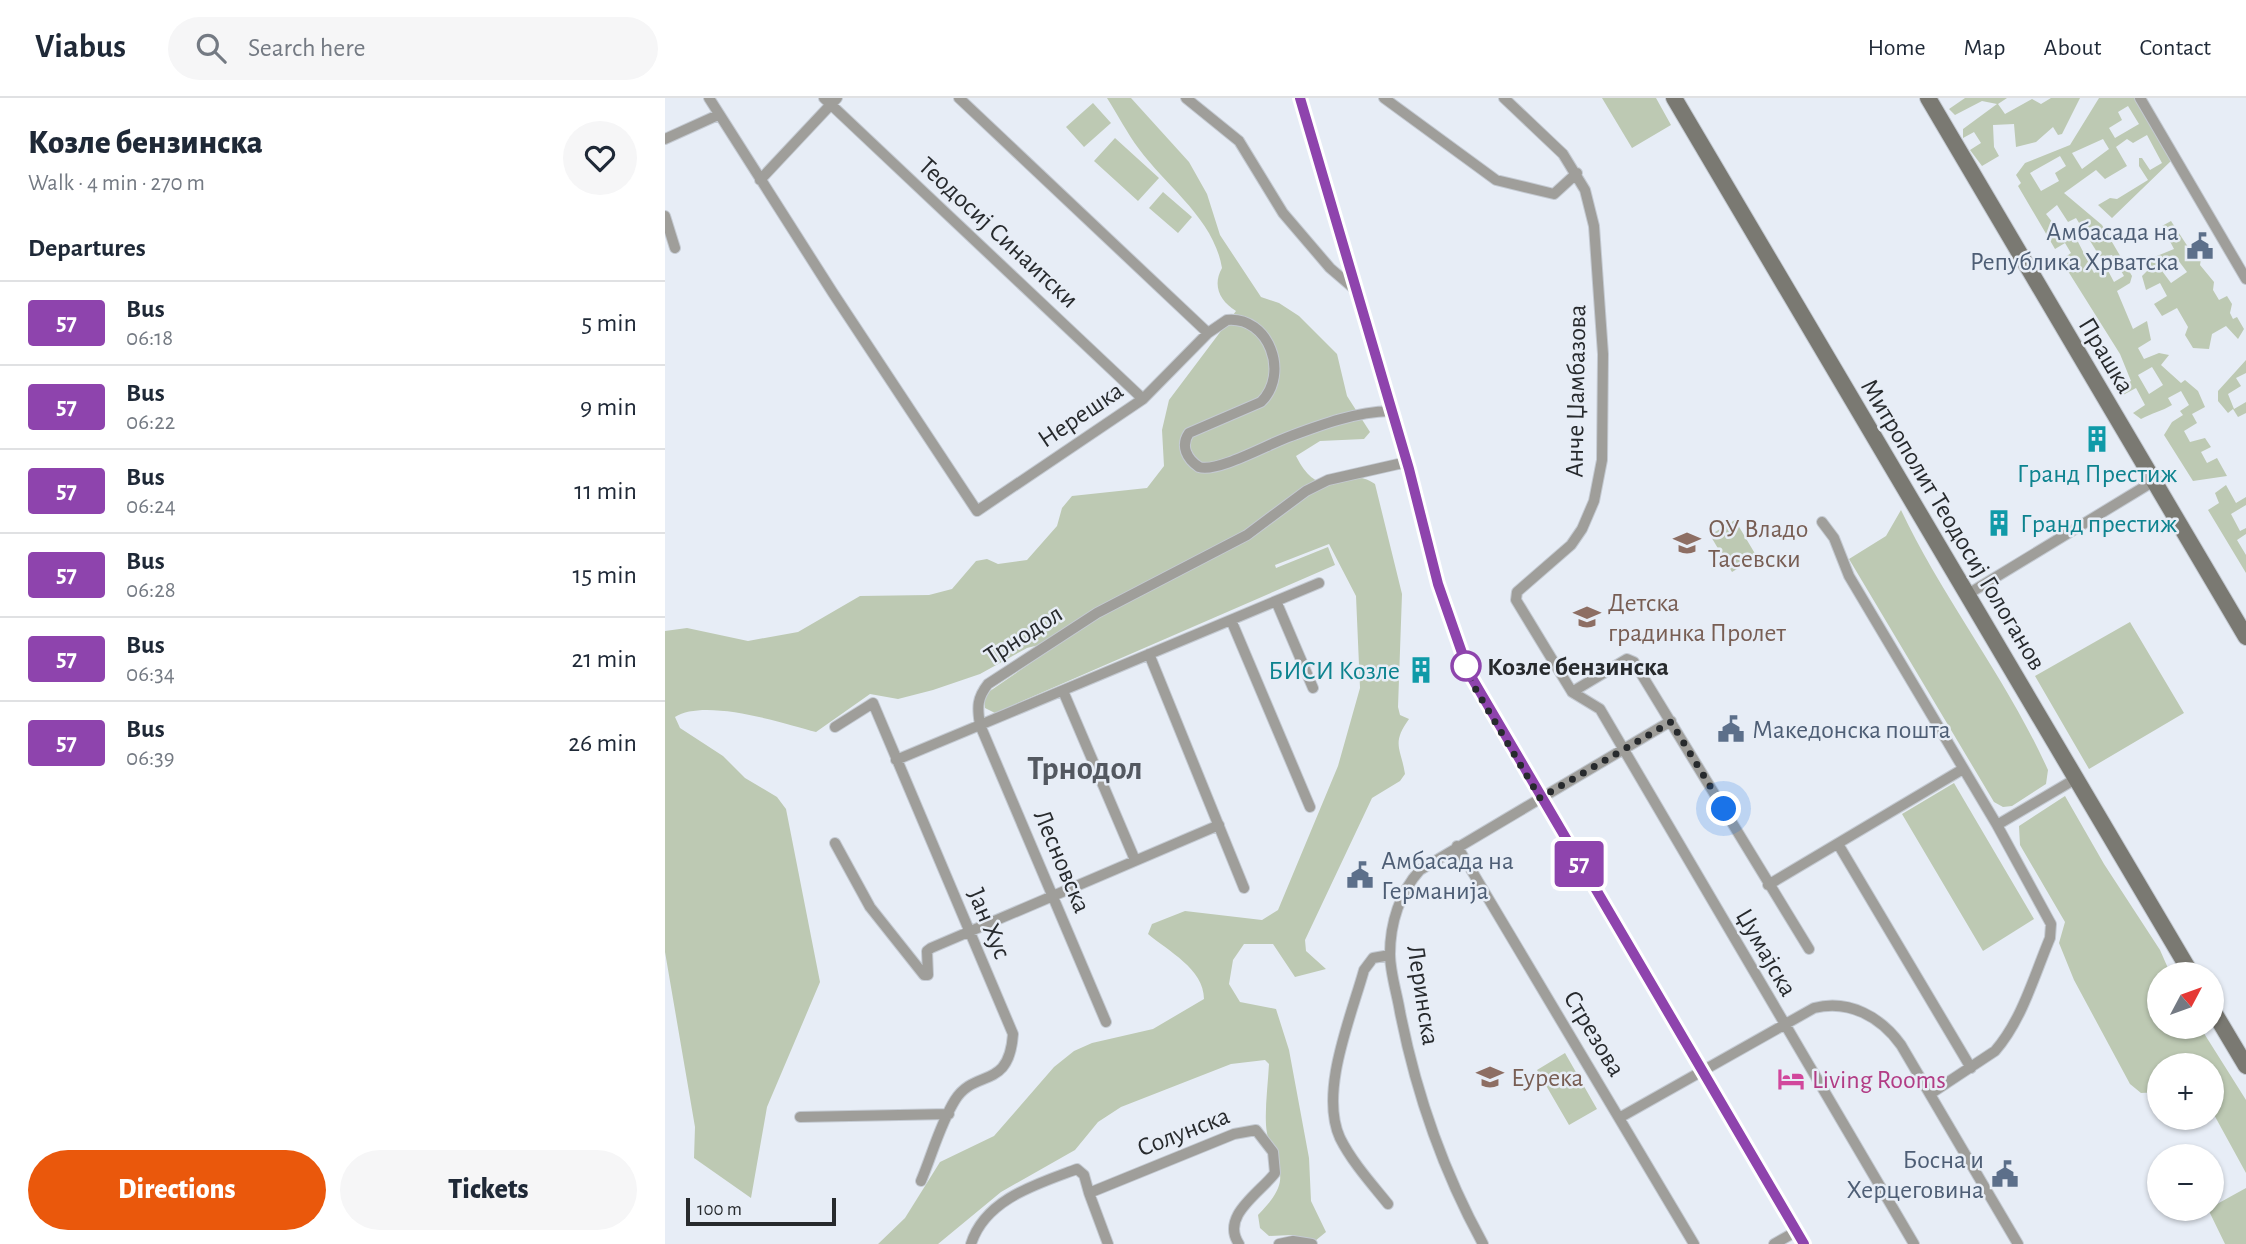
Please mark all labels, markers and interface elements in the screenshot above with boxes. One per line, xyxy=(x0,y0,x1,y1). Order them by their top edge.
search box xyxy=(168,17,658,80)
icon: search xyxy=(192,29,230,67)
text: Viabus xyxy=(35,31,126,64)
text: Search here xyxy=(248,35,366,61)
text: Home xyxy=(1868,36,1926,60)
text: Map xyxy=(1964,36,2006,60)
text: About xyxy=(2044,36,2101,60)
text: Contact xyxy=(2139,36,2211,60)
button: heart xyxy=(563,121,637,195)
text: Козле бензинска xyxy=(28,127,263,160)
street label: Теодосиј Синаитски xyxy=(914,152,1083,313)
text: Walk · 4 min · 270 m xyxy=(28,172,205,195)
place label: Aмбасада на Република Хрватска xyxy=(1970,219,2179,275)
public building icon: Aмбасада на Република Хрватска xyxy=(2185,231,2215,261)
text: Departures xyxy=(28,235,146,261)
text: Bus xyxy=(126,296,165,322)
street label: Анче Џамбазова xyxy=(1561,304,1591,478)
text: 5 min xyxy=(581,310,637,336)
text: 57 xyxy=(56,311,77,335)
street label: Прашка xyxy=(2073,313,2139,398)
text: 06:18 xyxy=(126,327,173,350)
street label: Митрополит Теодосиј Гологанов xyxy=(1856,374,2050,675)
street label: Нерешка xyxy=(1033,377,1128,453)
text: Bus xyxy=(126,380,165,406)
text: 9 min xyxy=(580,394,637,420)
text: 57 xyxy=(56,395,77,419)
text: 06:22 xyxy=(126,411,175,434)
building icon: Гранд Престиж xyxy=(2082,424,2112,454)
place label: Гранд Престиж xyxy=(2017,461,2178,487)
text: Bus xyxy=(126,464,165,490)
text: 11 min xyxy=(574,478,637,504)
text: 57 xyxy=(56,479,77,503)
text: 06:24 xyxy=(126,495,176,518)
building icon: Гранд престиж xyxy=(1984,508,2014,538)
place label: Гранд престиж xyxy=(2020,511,2177,537)
place label: ОУ Владо Тасевски xyxy=(1708,516,1808,572)
school or university icon: ОУ Владо Тасевски xyxy=(1672,528,1702,558)
text: Bus xyxy=(126,548,165,574)
text: 15 min xyxy=(572,562,637,588)
text: 57 xyxy=(56,563,77,587)
text: 06:28 xyxy=(126,579,176,602)
place label: Детска градинка Пролет xyxy=(1608,590,1787,646)
street label: Трнодол xyxy=(980,600,1067,670)
school or university icon: Детска градинка Пролет xyxy=(1572,602,1602,632)
text: Bus xyxy=(126,632,165,658)
text: 21 min xyxy=(571,646,637,672)
text: 57 xyxy=(56,647,77,671)
marker: Козле бензинска xyxy=(1451,651,1481,681)
place label: Козле бензинска xyxy=(1487,654,1669,680)
building icon: БИСИ Козле xyxy=(1406,655,1436,685)
place label: БИСИ Козле xyxy=(1268,658,1400,684)
text: 06:34 xyxy=(126,663,175,686)
public building icon: Македонска пошта xyxy=(1716,714,1746,744)
text: Bus xyxy=(126,716,165,742)
place label: Македонска пошта xyxy=(1752,717,1951,743)
text: 26 min xyxy=(568,730,637,756)
text: 57 xyxy=(56,731,77,755)
text: 06:39 xyxy=(126,747,175,770)
district label: Трнодол xyxy=(1027,753,1143,786)
your location xyxy=(1706,791,1741,826)
street label: Лесновска xyxy=(1029,806,1095,917)
line badge: 57 xyxy=(1548,841,1611,887)
place label: Амбасада на Германија xyxy=(1381,848,1514,904)
text: 57 xyxy=(1569,852,1589,876)
public building icon: Амбасада на Германија xyxy=(1345,860,1375,890)
street label: Јан Хус xyxy=(963,884,1016,963)
street label: Џумајска xyxy=(1731,904,1802,1001)
street label: Леринска xyxy=(1402,943,1444,1047)
north arrow xyxy=(2147,962,2224,1040)
map controls xyxy=(2147,962,2224,1221)
street label: Стрезова xyxy=(1558,986,1630,1081)
button: + xyxy=(2147,1053,2224,1130)
school or university icon: Еурека xyxy=(1475,1062,1505,1092)
hotel icon: Living Rooms xyxy=(1776,1064,1806,1094)
place label: Еурека xyxy=(1511,1065,1584,1091)
place label: Living Rooms xyxy=(1812,1067,1946,1093)
street label: Солунска xyxy=(1134,1102,1233,1161)
button: − xyxy=(2147,1144,2224,1221)
place label: Босна и Херцеговина xyxy=(1846,1147,1984,1203)
button: Directions xyxy=(28,1150,326,1230)
button: Tickets xyxy=(340,1150,637,1230)
public building icon: Босна и Херцеговина xyxy=(1990,1159,2020,1189)
scale bar xyxy=(686,1195,837,1227)
text: 100 m xyxy=(697,1200,742,1219)

